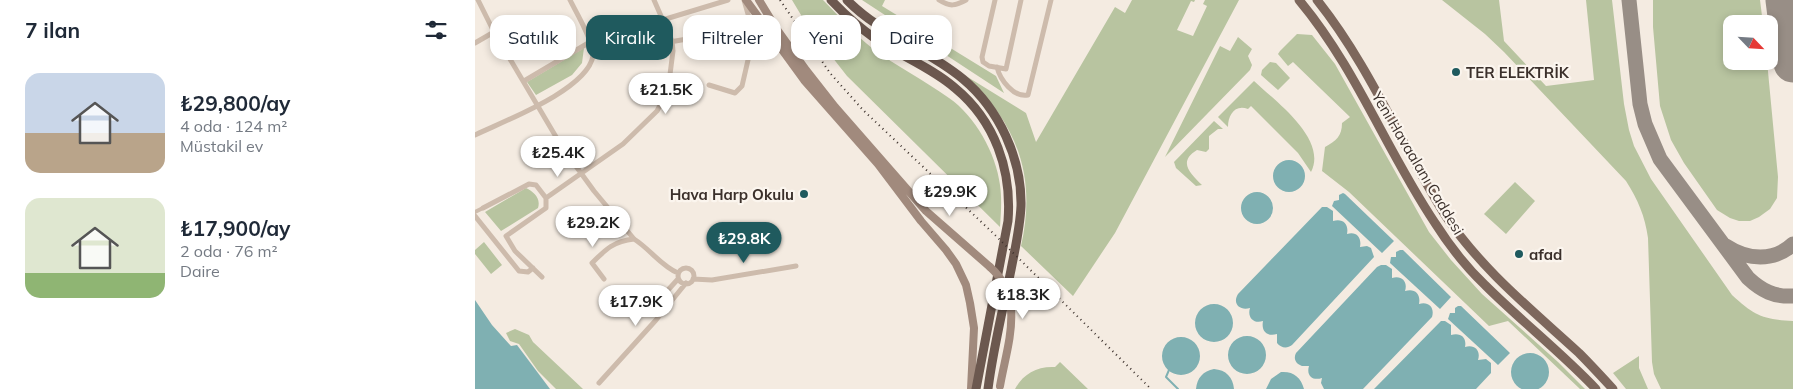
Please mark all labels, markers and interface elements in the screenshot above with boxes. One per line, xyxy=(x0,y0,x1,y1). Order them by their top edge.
chip: Satılık xyxy=(490,15,576,60)
chip: Kiralık xyxy=(586,15,673,60)
chip: Filtreler xyxy=(683,15,781,60)
chip: Yeni xyxy=(791,15,861,60)
chip: Daire xyxy=(871,15,952,60)
north arrow xyxy=(1723,15,1777,70)
map controls xyxy=(1723,15,1778,70)
icon: filters xyxy=(422,16,450,44)
text: 7 ilan xyxy=(25,17,80,43)
place label: TER ELEKTRİK xyxy=(1466,63,1570,82)
marker: TER ELEKTRİK xyxy=(1450,66,1462,78)
pin: ₺21.5K xyxy=(625,72,707,115)
text: ₺21.5K xyxy=(639,79,693,99)
street label: Yeni Havaalanı Caddesi xyxy=(1367,87,1468,238)
text: ₺29,800/ay xyxy=(180,90,291,116)
icon: home xyxy=(65,93,125,153)
text: 4 oda · 124 m² xyxy=(180,116,287,136)
text: Müstakil ev xyxy=(180,136,263,156)
pin: ₺25.4K xyxy=(517,136,599,178)
text: ₺25.4K xyxy=(531,142,585,162)
pin: ₺29.9K xyxy=(909,174,991,217)
text: ₺29.9K xyxy=(923,181,977,201)
place label: Hava Harp Okulu xyxy=(670,185,794,204)
marker: Hava Harp Okulu xyxy=(798,188,810,200)
pin: ₺29.2K xyxy=(552,206,634,248)
text: ₺29.2K xyxy=(566,212,620,232)
text: ₺17,900/ay xyxy=(180,215,291,241)
icon: home xyxy=(65,218,125,278)
pin: ₺29.8K xyxy=(703,222,785,264)
text: ₺29.8K xyxy=(717,228,771,248)
text: 2 oda · 76 m² xyxy=(180,241,278,261)
place label: afad xyxy=(1529,245,1562,264)
marker: afad xyxy=(1513,248,1525,260)
text: Daire xyxy=(180,261,220,281)
pin: ₺18.3K xyxy=(982,278,1064,320)
pin: ₺17.9K xyxy=(595,284,677,327)
text: ₺18.3K xyxy=(996,284,1050,304)
text: ₺17.9K xyxy=(609,291,663,311)

